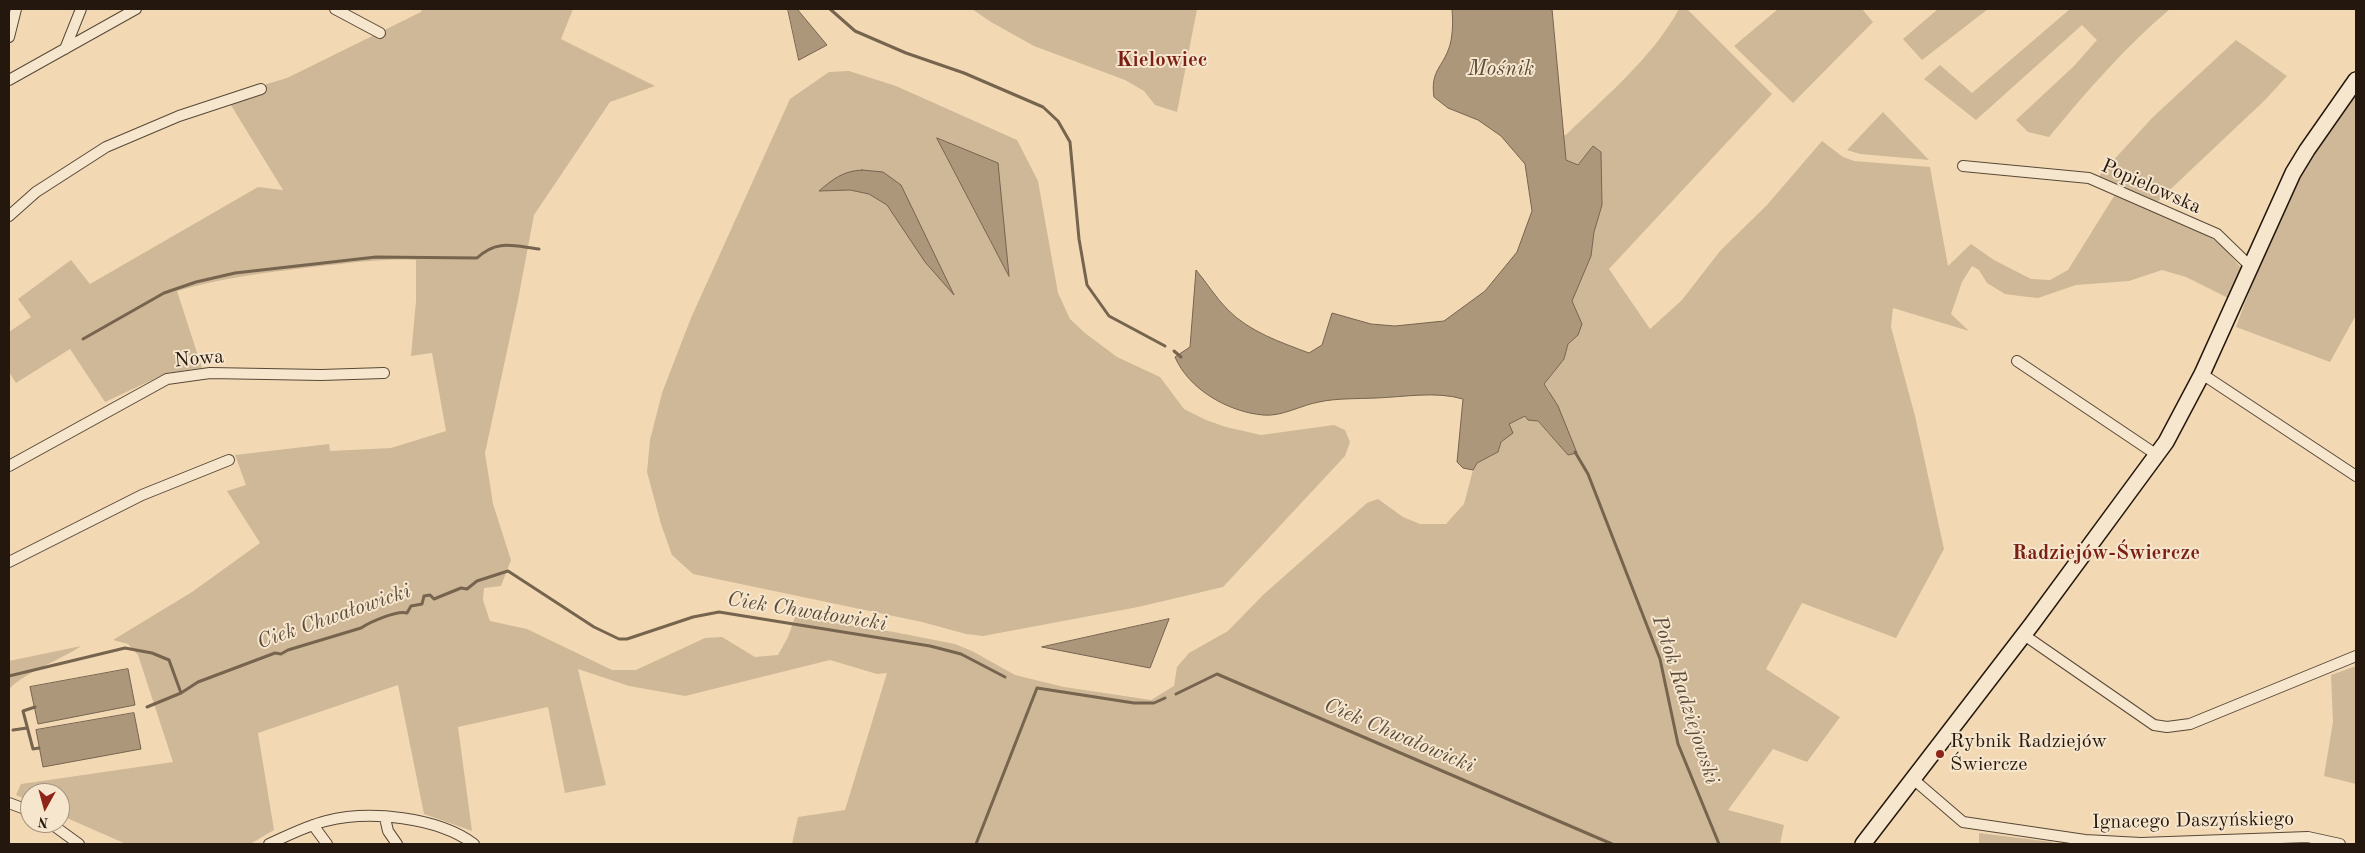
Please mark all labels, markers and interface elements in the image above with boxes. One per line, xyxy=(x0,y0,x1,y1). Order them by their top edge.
district label: Kielowiec xyxy=(1116,47,1208,73)
water label: Mośnik xyxy=(1468,56,1534,82)
street label: Popielowska xyxy=(2097,154,2205,220)
street label: Nowa xyxy=(173,345,225,373)
district label: Radziejów-Świercze xyxy=(2012,540,2200,566)
water label: Ciek Chwałowicki xyxy=(254,579,414,655)
water label: Ciek Chwałowicki xyxy=(726,587,888,637)
water label: Potok Radziejowski xyxy=(1646,612,1724,788)
water label: Ciek Chwałowicki xyxy=(1320,693,1478,779)
place label: Rybnik Radziejów Świercze xyxy=(1950,730,2107,777)
marker: Rybnik Radziejów Świercze xyxy=(1934,748,1946,760)
north arrow xyxy=(20,783,70,833)
street label: Ignacego Daszyńskiego xyxy=(2092,807,2294,835)
text: N xyxy=(37,814,49,829)

